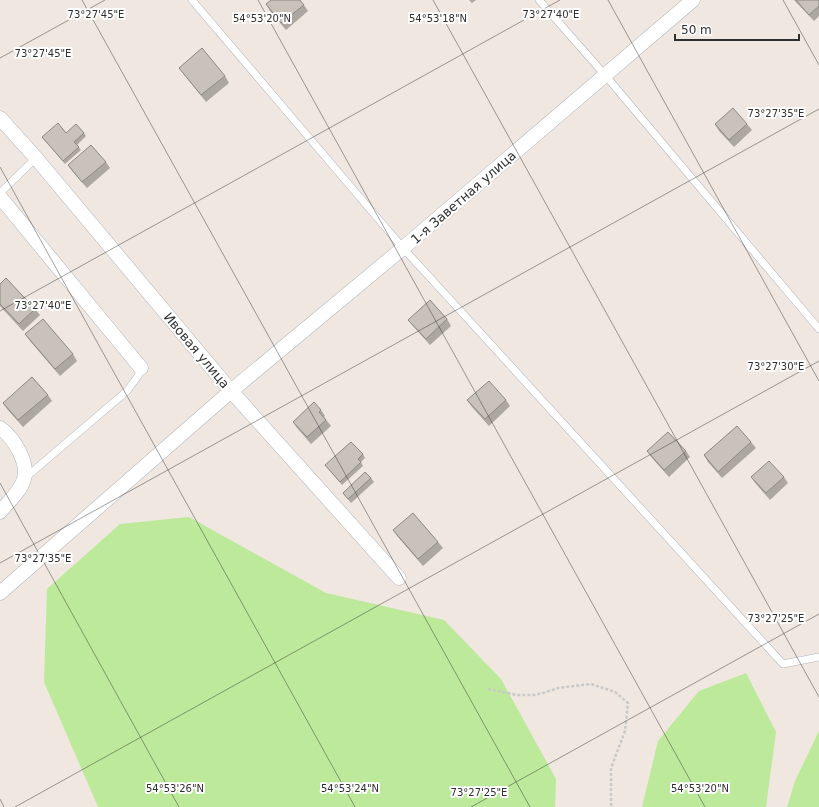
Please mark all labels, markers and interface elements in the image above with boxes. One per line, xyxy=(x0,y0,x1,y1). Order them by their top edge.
text: 73°27'45"E xyxy=(68,9,124,20)
text: 73°27'40"E xyxy=(523,9,579,20)
text: 54°53'20"N xyxy=(233,13,291,24)
text: 54°53'18"N xyxy=(409,13,467,24)
scale bar xyxy=(675,16,799,42)
text: 50 m xyxy=(681,23,712,37)
text: 73°27'45"E xyxy=(15,48,71,59)
text: 73°27'35"E xyxy=(748,108,804,119)
street label: 1-я Заветная улица xyxy=(408,148,519,247)
text: 73°27'40"E xyxy=(15,300,71,311)
street label: Ивовая улица xyxy=(161,309,233,391)
text: 73°27'30"E xyxy=(748,361,804,372)
text: 73°27'35"E xyxy=(15,553,71,564)
text: 73°27'25"E xyxy=(748,613,804,624)
text: 54°53'26"N xyxy=(146,783,204,794)
text: 54°53'24"N xyxy=(321,783,379,794)
text: 54°53'20"N xyxy=(671,783,729,794)
text: 73°27'25"E xyxy=(451,787,507,798)

